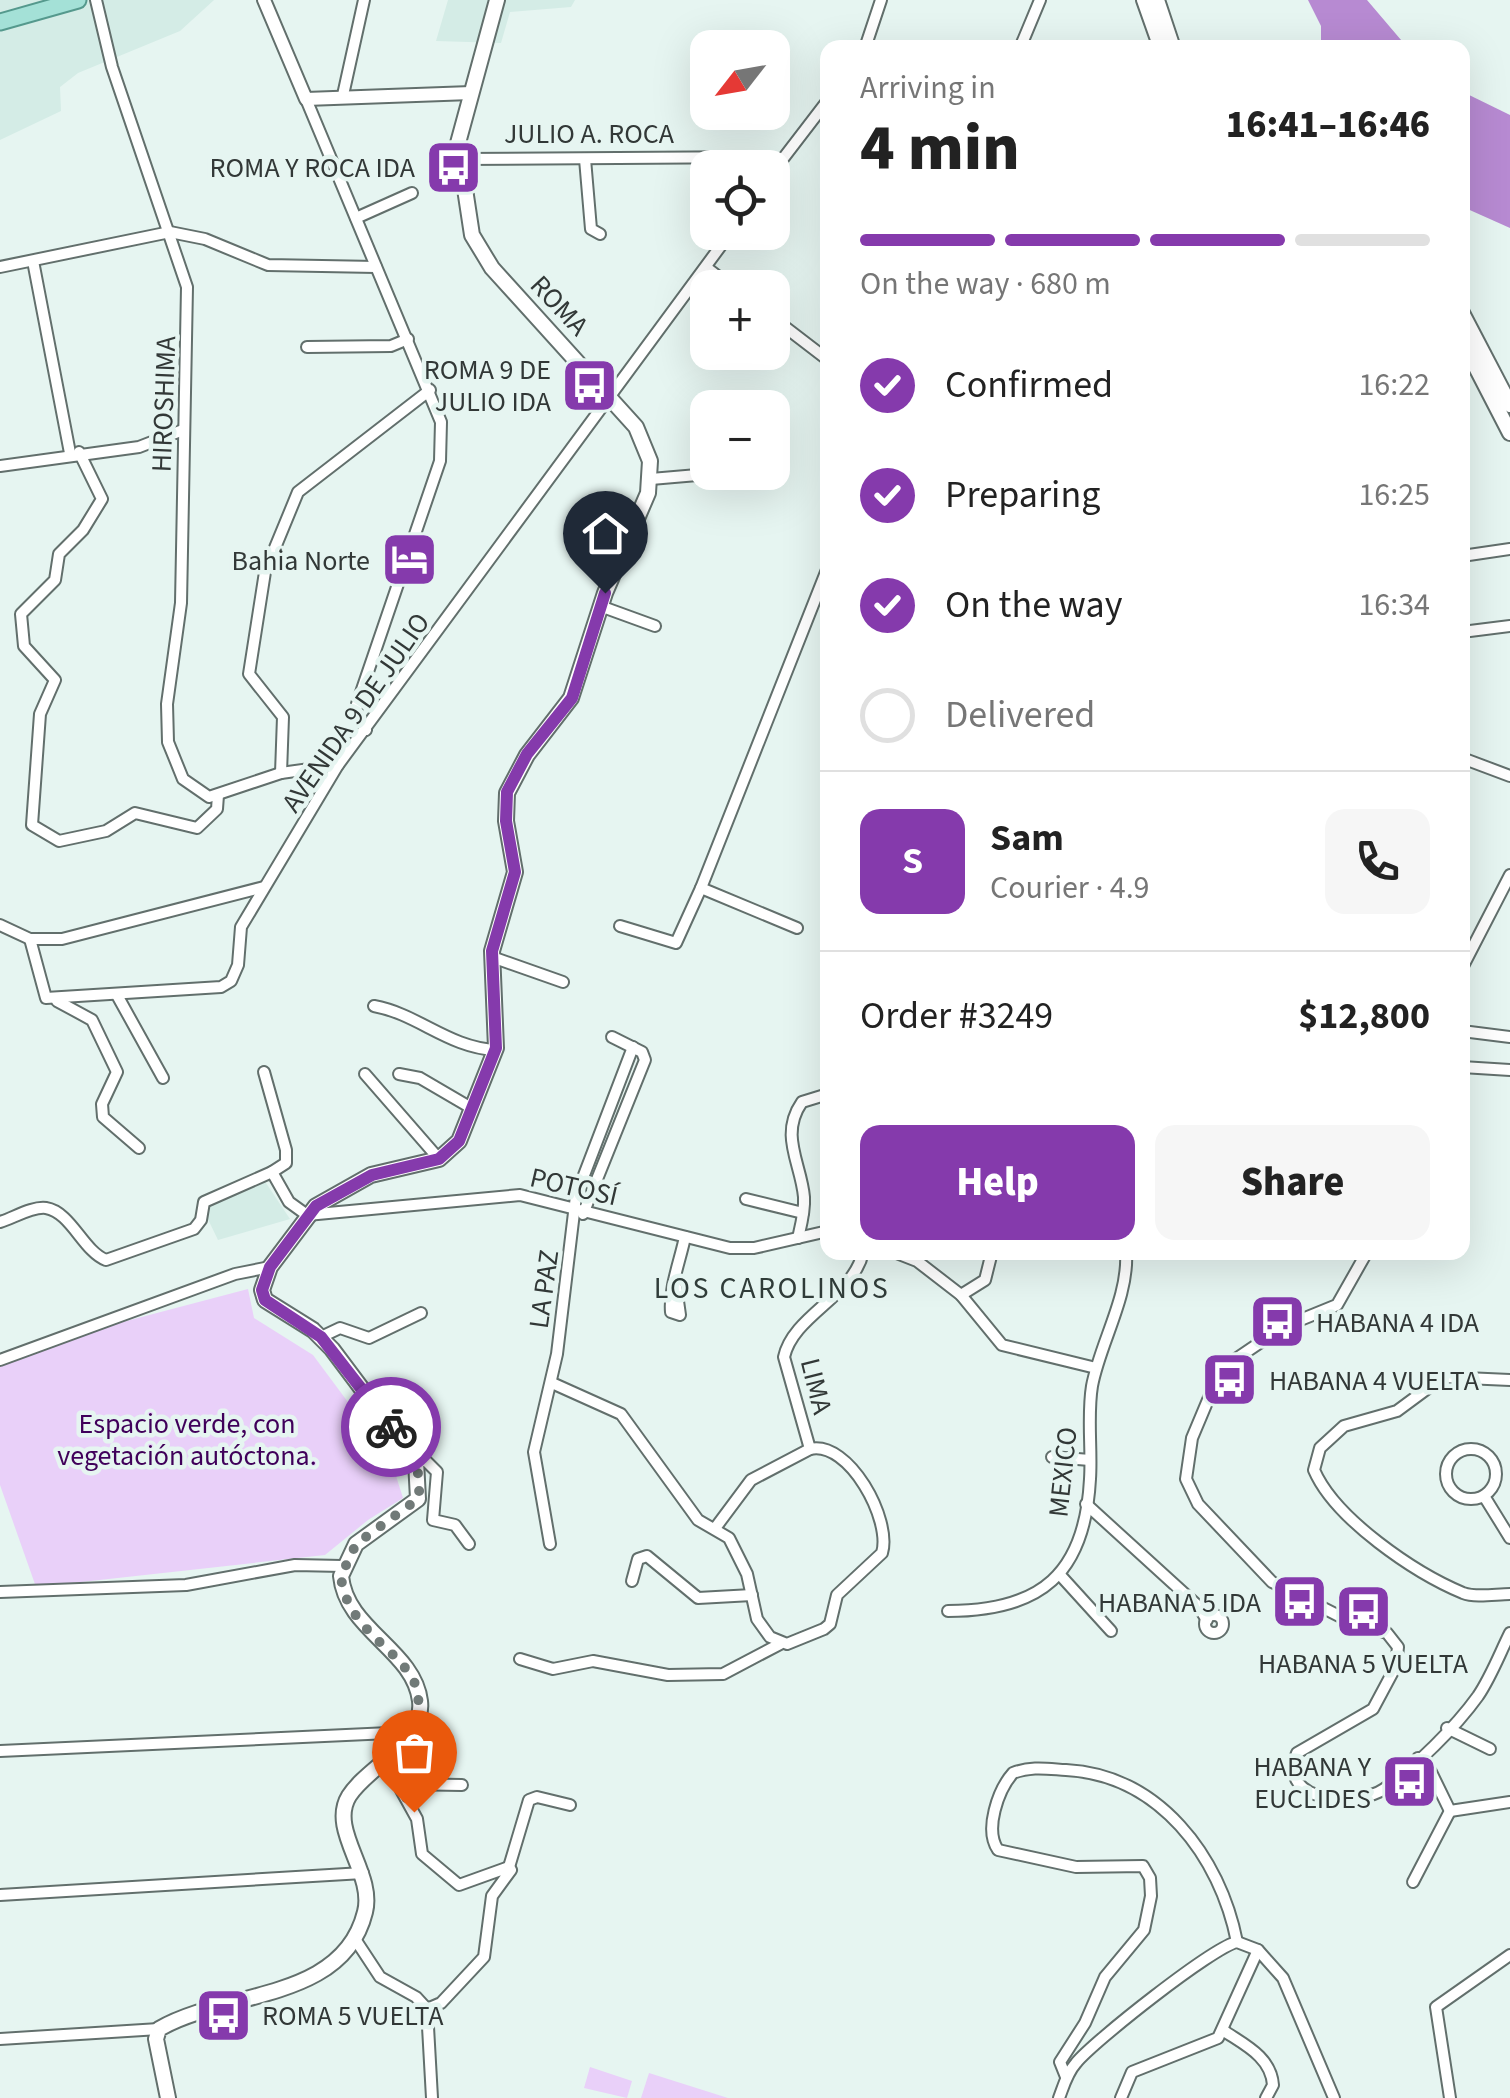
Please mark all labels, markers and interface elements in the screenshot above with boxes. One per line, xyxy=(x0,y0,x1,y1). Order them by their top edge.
north arrow xyxy=(690,30,790,130)
map controls xyxy=(690,30,790,490)
text: Arriving in xyxy=(860,65,996,111)
text: 16:41–16:46 xyxy=(1226,98,1430,152)
text: 4 min xyxy=(860,102,1020,195)
street label: JULIO A. ROCA xyxy=(504,114,675,154)
bus stop icon: ROMA Y ROCA IDA xyxy=(424,137,484,197)
place label: ROMA Y ROCA IDA xyxy=(210,148,416,188)
button: locate xyxy=(690,150,790,250)
text: On the way · 680 m xyxy=(860,261,1111,307)
street label: ROMA xyxy=(521,266,598,346)
button: + xyxy=(690,270,790,370)
street label: HIROSHIMA xyxy=(142,334,186,473)
place label: ROMA 9 DE JULIO IDA xyxy=(424,350,552,422)
bus stop icon: ROMA 9 DE JULIO IDA xyxy=(560,355,620,415)
icon: check xyxy=(860,358,915,413)
text: Confirmed xyxy=(945,358,1113,412)
text: 16:22 xyxy=(1358,362,1430,408)
button: − xyxy=(690,390,790,490)
icon: check xyxy=(860,468,915,523)
text: Preparing xyxy=(945,468,1100,522)
text: 16:25 xyxy=(1358,472,1430,518)
pin xyxy=(563,491,648,594)
icon: home xyxy=(578,506,633,561)
hotel icon: Bahia Norte xyxy=(379,530,439,590)
place label: Bahia Norte xyxy=(232,541,370,581)
icon: check xyxy=(860,578,915,633)
text: On the way xyxy=(945,578,1122,632)
text: 16:34 xyxy=(1358,582,1430,628)
street label: AVENIDA 9 DE JULIO xyxy=(272,605,440,820)
text: Delivered xyxy=(945,688,1095,742)
button: phone xyxy=(1325,809,1430,914)
text: Sam xyxy=(990,811,1064,865)
text: S xyxy=(902,834,923,888)
text: Courier · 4.9 xyxy=(990,865,1150,911)
text: Order #3249 xyxy=(860,989,1053,1043)
text: $12,800 xyxy=(1298,989,1430,1043)
button: Help xyxy=(860,1125,1135,1240)
button: Share xyxy=(1155,1125,1430,1240)
street label: POTOSÍ xyxy=(526,1157,623,1217)
street label: LA PAZ xyxy=(519,1247,569,1331)
district label: LOS CAROLINOS xyxy=(654,1267,890,1310)
bus stop icon: HABANA 4 IDA xyxy=(1247,1292,1307,1352)
place label: HABANA 4 IDA xyxy=(1316,1303,1480,1343)
bus stop icon: HABANA 4 VUELTA xyxy=(1200,1350,1260,1410)
street label: LIMA xyxy=(790,1354,842,1419)
place label: HABANA 4 VUELTA xyxy=(1269,1361,1480,1401)
courier xyxy=(341,1377,441,1477)
icon: bike xyxy=(364,1400,419,1455)
park label: Espacio verde, con vegetación autóctona. xyxy=(57,1404,317,1476)
street label: MEXICO xyxy=(1038,1425,1088,1519)
bus stop icon: HABANA 5 IDA xyxy=(1270,1572,1330,1632)
bus stop icon: HABANA 5 VUELTA xyxy=(1333,1582,1393,1642)
place label: HABANA 5 IDA xyxy=(1098,1583,1262,1623)
place label: HABANA 5 VUELTA xyxy=(1258,1644,1469,1684)
pin xyxy=(372,1710,457,1813)
icon: bag xyxy=(387,1725,442,1780)
place label: HABANA Y EUCLIDES xyxy=(1254,1747,1372,1819)
bus stop icon: HABANA Y EUCLIDES xyxy=(1380,1752,1440,1812)
bus stop icon: ROMA 5 VUELTA xyxy=(193,1985,253,2045)
place label: ROMA 5 VUELTA xyxy=(262,1996,444,2036)

